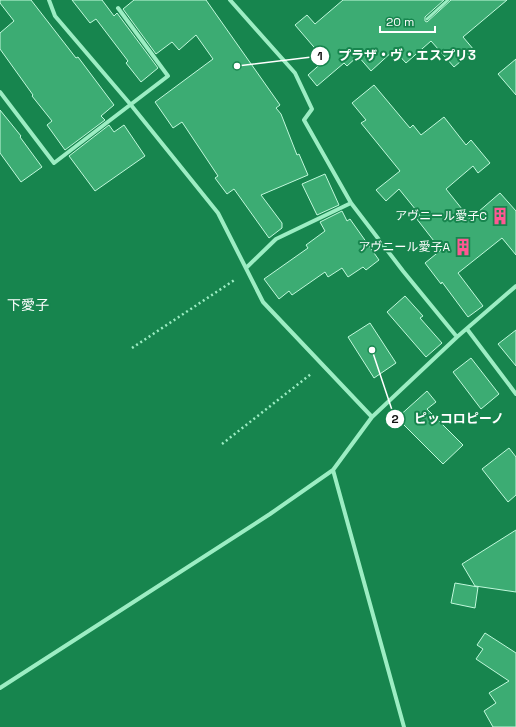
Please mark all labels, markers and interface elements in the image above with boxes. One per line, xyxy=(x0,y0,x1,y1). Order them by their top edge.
scale bar xyxy=(380,8,435,34)
text: 20 m xyxy=(386,14,414,30)
callout: プラザ・ヴ・エスプリ3 xyxy=(310,43,484,68)
text: プラザ・ヴ・エスプリ3 xyxy=(338,47,476,64)
text: 1 xyxy=(317,48,323,64)
building icon: アヴニール愛子C xyxy=(490,206,510,226)
place label: アヴニール愛子C xyxy=(395,208,487,224)
building icon: アヴニール愛子A xyxy=(453,237,473,257)
place label: アヴニール愛子A xyxy=(358,239,450,255)
district label: 下愛子 xyxy=(7,296,49,314)
callout: ピッコロピーノ xyxy=(385,406,512,431)
text: ピッコロピーノ xyxy=(414,410,504,427)
text: 2 xyxy=(391,411,399,427)

